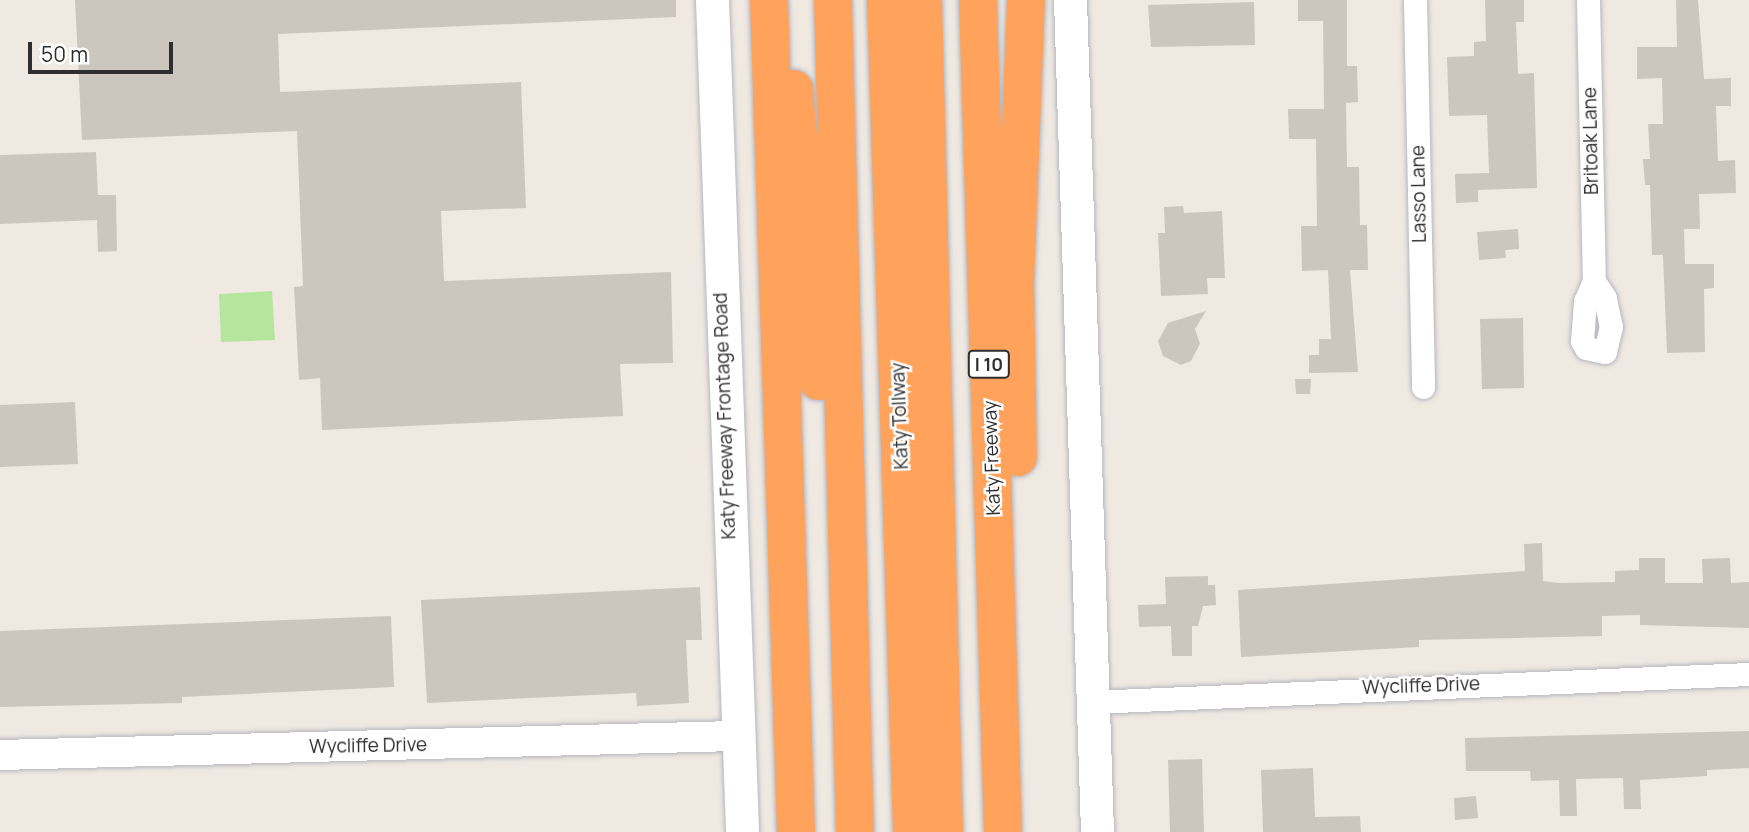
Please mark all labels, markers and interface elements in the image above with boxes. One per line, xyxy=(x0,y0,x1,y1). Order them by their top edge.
scale bar xyxy=(32,28,177,72)
text: 50 m xyxy=(41,40,88,68)
street label: Britoak Lane xyxy=(1579,87,1603,195)
street label: Lasso Lane xyxy=(1407,145,1431,243)
street label: Katy Freeway Frontage Road xyxy=(709,292,741,540)
road number: I 10 xyxy=(966,350,1012,378)
street label: Katy Tollway xyxy=(887,362,913,470)
street label: Katy Freeway xyxy=(979,400,1005,516)
street label: Wycliffe Drive xyxy=(1362,673,1480,699)
street label: Wycliffe Drive xyxy=(309,734,427,758)

